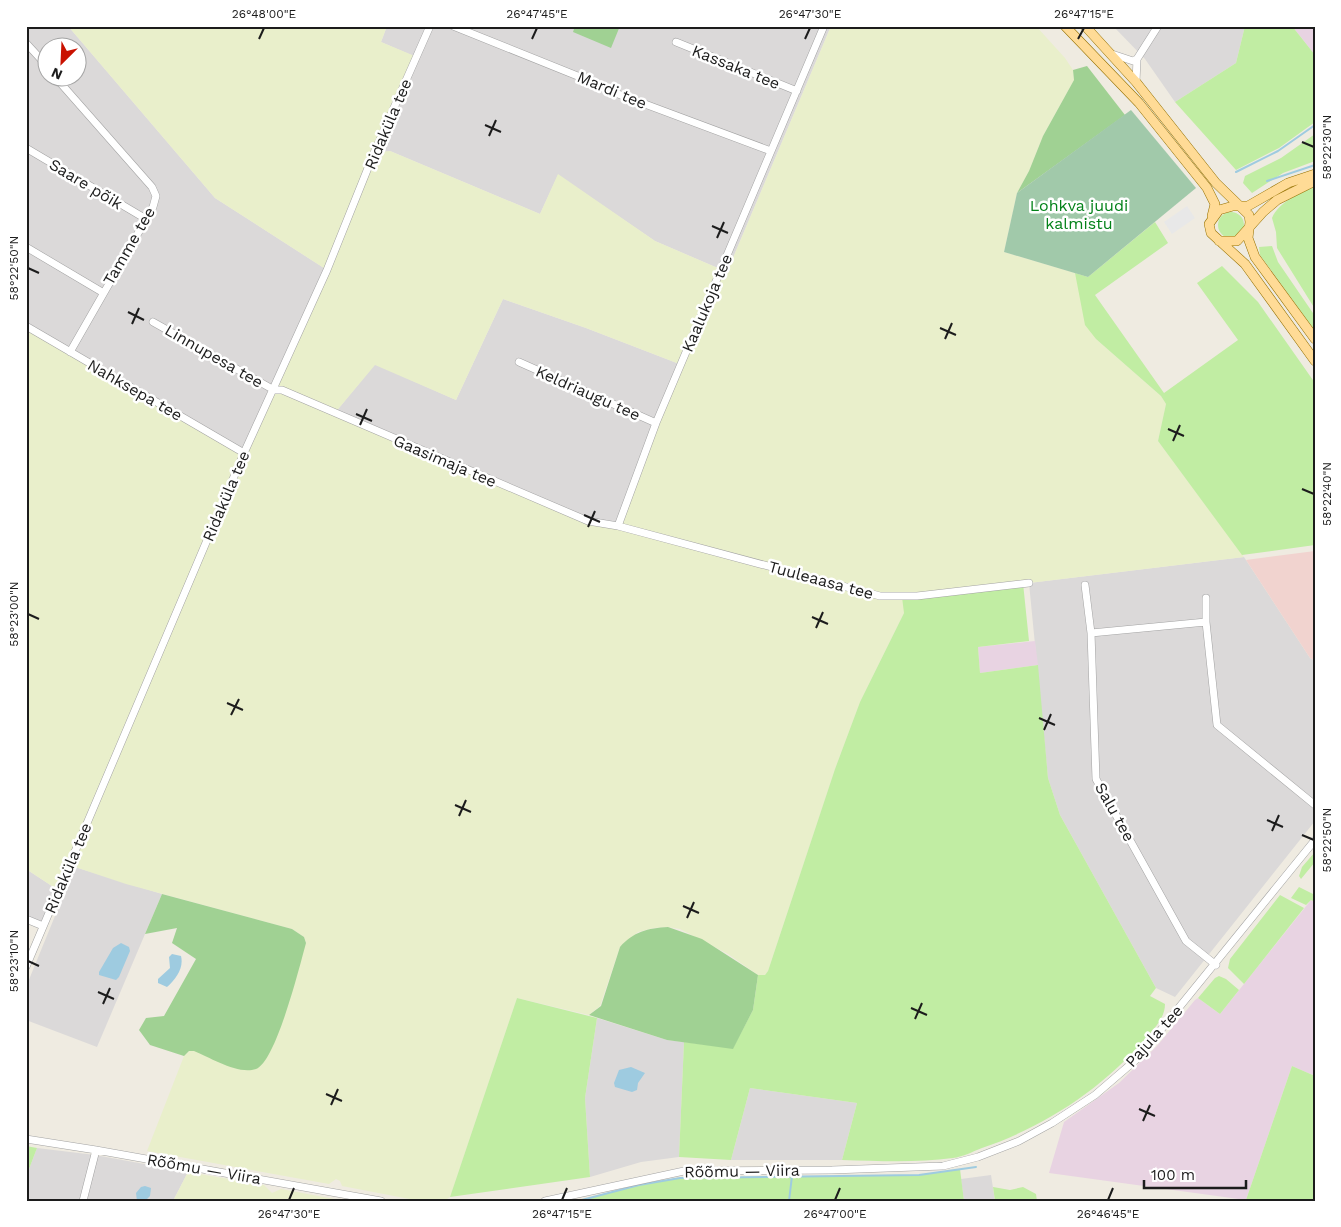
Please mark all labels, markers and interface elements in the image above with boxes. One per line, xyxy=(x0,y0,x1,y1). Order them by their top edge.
text: 26°48'00"E xyxy=(232,7,297,21)
text: 26°47'45"E xyxy=(506,7,568,21)
text: 26°47'30"E xyxy=(779,7,842,21)
text: 26°47'15"E xyxy=(1054,7,1114,21)
north arrow xyxy=(38,38,88,88)
street label: Kassaka tee xyxy=(689,41,783,93)
text: N xyxy=(49,64,65,83)
street label: Mardi tee xyxy=(574,67,650,113)
street label: Ridaküla tee xyxy=(360,76,416,172)
text: 58°22'30"N xyxy=(1320,115,1334,179)
street label: Saare põik xyxy=(46,155,126,213)
park label: Lohkva juudi kalmistu xyxy=(1030,196,1128,233)
street label: Tamme tee xyxy=(99,204,159,288)
text: 58°22'50"N xyxy=(7,236,21,300)
street label: Kaalukoja tee xyxy=(678,251,736,355)
street label: Linnupesa tee xyxy=(162,320,266,392)
street label: Nahksepa tee xyxy=(84,355,186,425)
street label: Keldriaugu tee xyxy=(533,361,643,425)
street label: Gaasimaja tee xyxy=(391,431,499,491)
street label: Ridaküla tee xyxy=(198,448,254,544)
text: 58°22'40"N xyxy=(1320,462,1334,526)
street label: Tuuleaasa tee xyxy=(766,557,876,603)
text: 58°23'00"N xyxy=(7,581,21,647)
street label: Salu tee xyxy=(1091,779,1139,845)
text: 58°22'50"N xyxy=(1320,808,1334,872)
street label: Ridaküla tee xyxy=(40,820,96,916)
text: 58°23'10"N xyxy=(7,930,21,992)
street label: Pajula tee xyxy=(1121,1001,1187,1071)
street label: Rõõmu — Viira xyxy=(145,1150,263,1188)
scale bar xyxy=(1144,1157,1246,1189)
street label: Rõõmu — Viira xyxy=(684,1160,800,1182)
text: 100 m xyxy=(1151,1166,1195,1184)
text: 26°47'30"E xyxy=(258,1207,321,1221)
text: 26°47'15"E xyxy=(532,1207,592,1221)
text: 26°47'00"E xyxy=(803,1207,867,1221)
text: 26°46'45"E xyxy=(1077,1207,1140,1221)

